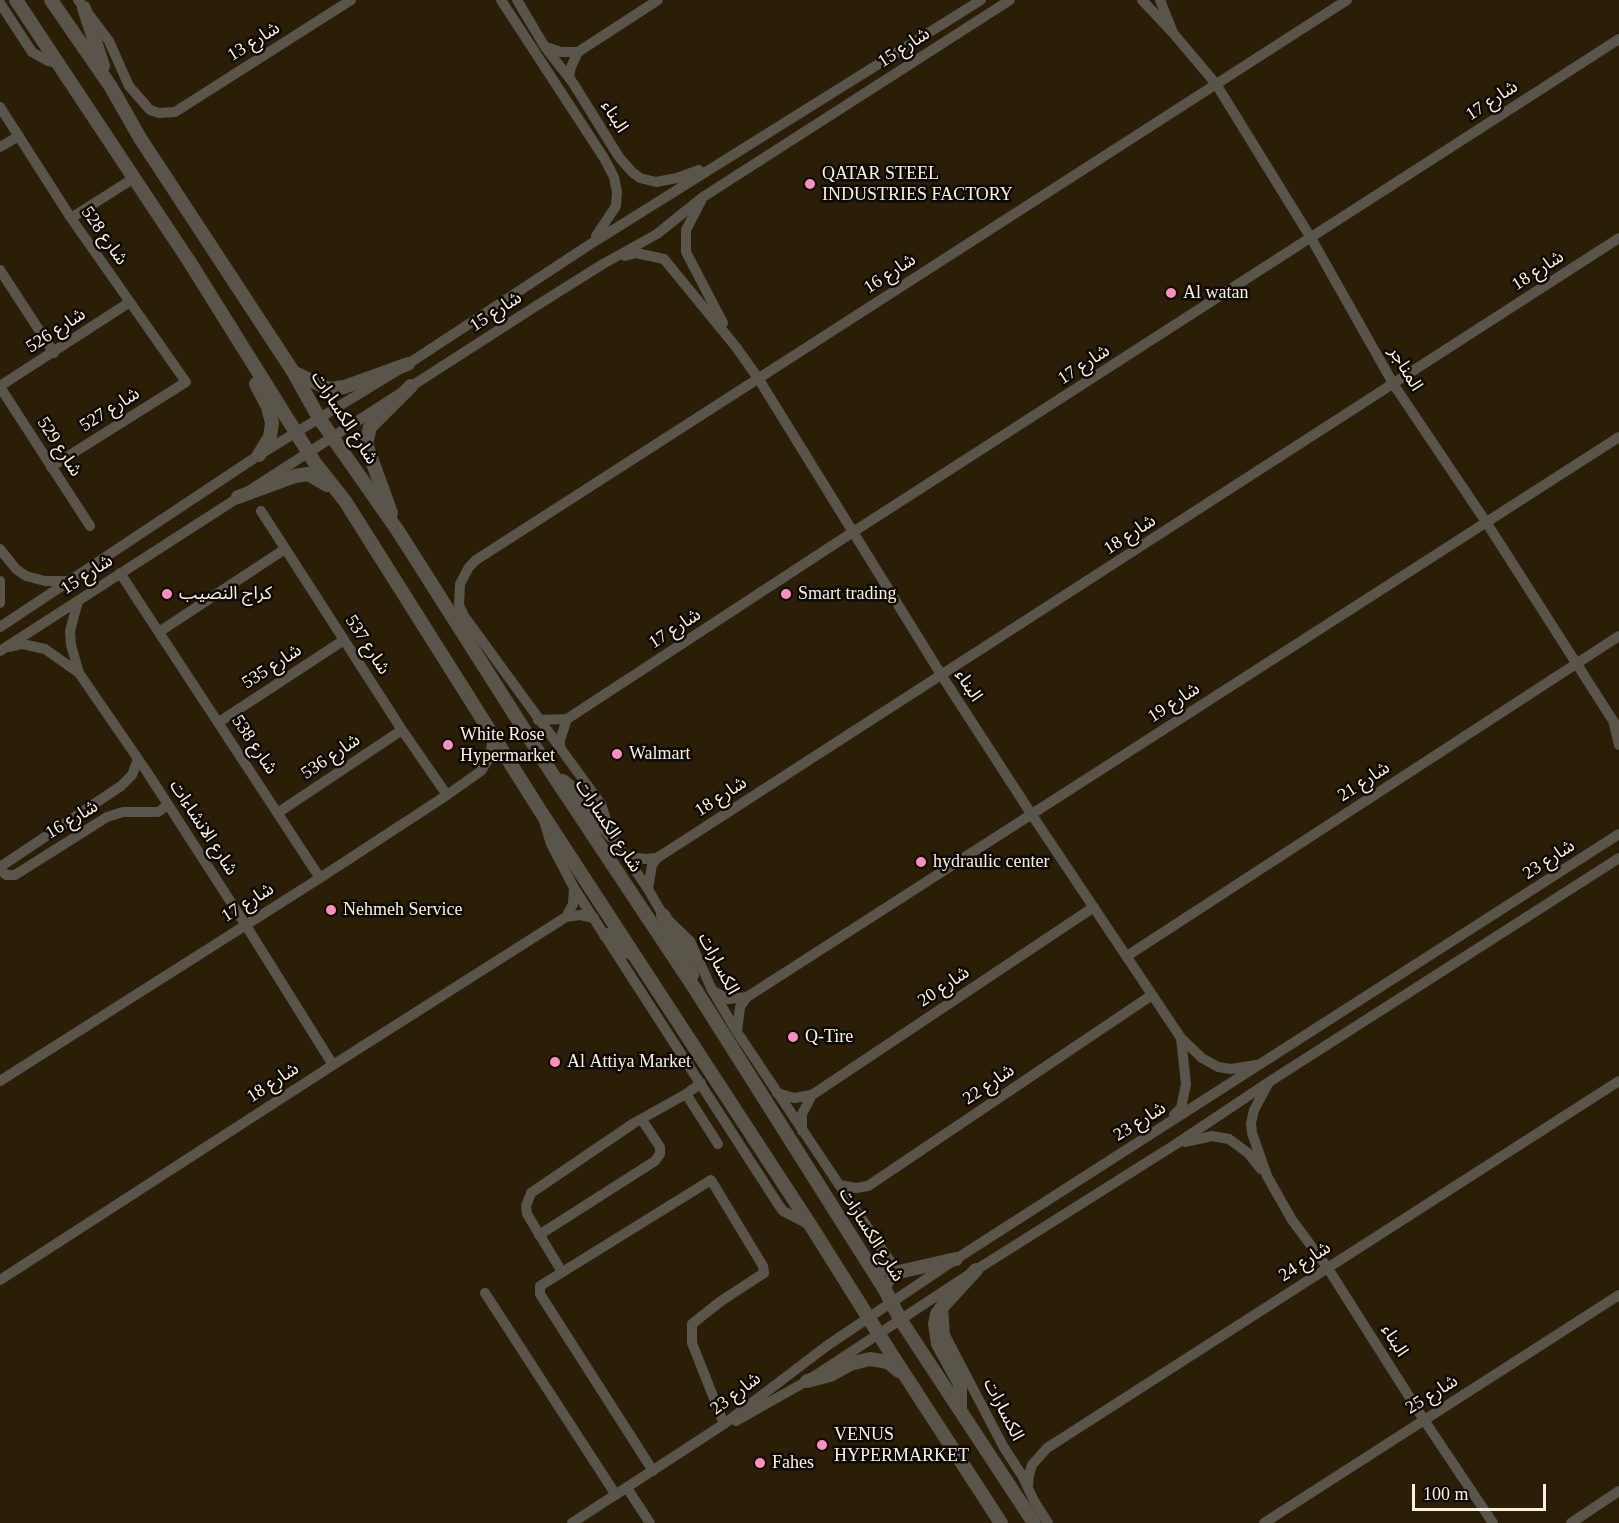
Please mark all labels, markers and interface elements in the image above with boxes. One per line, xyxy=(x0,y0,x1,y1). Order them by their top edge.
street label: شارع 13 xyxy=(224,18,284,66)
street label: شارع 15 xyxy=(874,23,934,73)
street label: شارع 17 xyxy=(1462,76,1522,126)
street label: البناء xyxy=(596,97,632,137)
place label: QATAR STEEL INDUSTRIES FACTORY xyxy=(822,163,1013,206)
marker: QATAR STEEL INDUSTRIES FACTORY xyxy=(803,177,817,191)
street label: شارع 528 xyxy=(76,203,132,269)
street label: شارع 18 xyxy=(1508,246,1568,296)
street label: شارع 16 xyxy=(860,249,920,299)
place label: Al watan xyxy=(1183,282,1248,304)
marker: Al watan xyxy=(1164,286,1178,300)
street label: شارع 15 xyxy=(466,287,526,337)
street label: شارع 526 xyxy=(22,304,90,358)
street label: شارع 17 xyxy=(1054,340,1114,390)
street label: المناجر xyxy=(1383,343,1427,395)
street label: شارع الكسارات xyxy=(306,367,382,469)
street label: شارع 527 xyxy=(76,383,144,437)
street label: شارع 529 xyxy=(32,413,86,481)
street label: شارع 18 xyxy=(1100,510,1160,560)
street label: شارع 15 xyxy=(57,550,117,600)
place label: كراج النصيب xyxy=(179,583,272,605)
place label: Smart trading xyxy=(798,583,896,605)
marker: كراج النصيب xyxy=(160,587,174,601)
marker: Smart trading xyxy=(779,587,793,601)
street label: شارع 17 xyxy=(645,604,705,654)
street label: شارع 537 xyxy=(340,611,394,679)
street label: شارع 535 xyxy=(238,640,306,694)
street label: البناء xyxy=(950,666,986,706)
street label: شارع 19 xyxy=(1144,678,1204,728)
street label: شارع 538 xyxy=(226,711,282,779)
place label: White Rose Hypermarket xyxy=(460,724,555,766)
street label: شارع 536 xyxy=(297,729,365,785)
marker: White Rose Hypermarket xyxy=(441,738,455,752)
place label: Walmart xyxy=(629,743,691,765)
marker: Walmart xyxy=(610,747,624,761)
street label: شارع 21 xyxy=(1334,757,1394,807)
street label: شارع 18 xyxy=(691,772,751,822)
street label: شارع الكسارات xyxy=(570,775,646,877)
street label: شارع الانشاءات xyxy=(164,776,242,880)
street label: شارع 16 xyxy=(42,796,102,844)
street label: شارع 23 xyxy=(1519,835,1579,885)
place label: hydraulic center xyxy=(933,851,1049,873)
marker: hydraulic center xyxy=(914,855,928,869)
street label: شارع 17 xyxy=(218,879,278,927)
place label: Nehmeh Service xyxy=(343,899,462,921)
marker: Nehmeh Service xyxy=(324,903,338,917)
street label: الكسارات xyxy=(693,929,743,999)
street label: شارع 20 xyxy=(914,962,974,1012)
place label: Q-Tire xyxy=(805,1026,853,1048)
marker: Q-Tire xyxy=(786,1030,800,1044)
place label: Al Attiya Market xyxy=(567,1051,691,1073)
marker: Al Attiya Market xyxy=(548,1055,562,1069)
street label: شارع 18 xyxy=(243,1058,303,1108)
street label: شارع 22 xyxy=(959,1060,1019,1110)
street label: شارع 23 xyxy=(1110,1098,1170,1146)
street label: شارع الكسارات xyxy=(834,1184,908,1286)
street label: شارع 24 xyxy=(1275,1237,1335,1287)
street label: البناء xyxy=(1376,1321,1412,1361)
street label: شارع 23 xyxy=(707,1368,765,1420)
street label: شارع 25 xyxy=(1402,1371,1462,1419)
street label: الكسارات xyxy=(978,1375,1028,1445)
place label: VENUS HYPERMARKET xyxy=(834,1424,969,1466)
marker: VENUS HYPERMARKET xyxy=(815,1438,829,1452)
place label: Fahes xyxy=(772,1452,814,1474)
marker: Fahes xyxy=(753,1456,767,1470)
scale bar xyxy=(1415,1472,1548,1510)
text: 100 m xyxy=(1423,1484,1469,1504)

